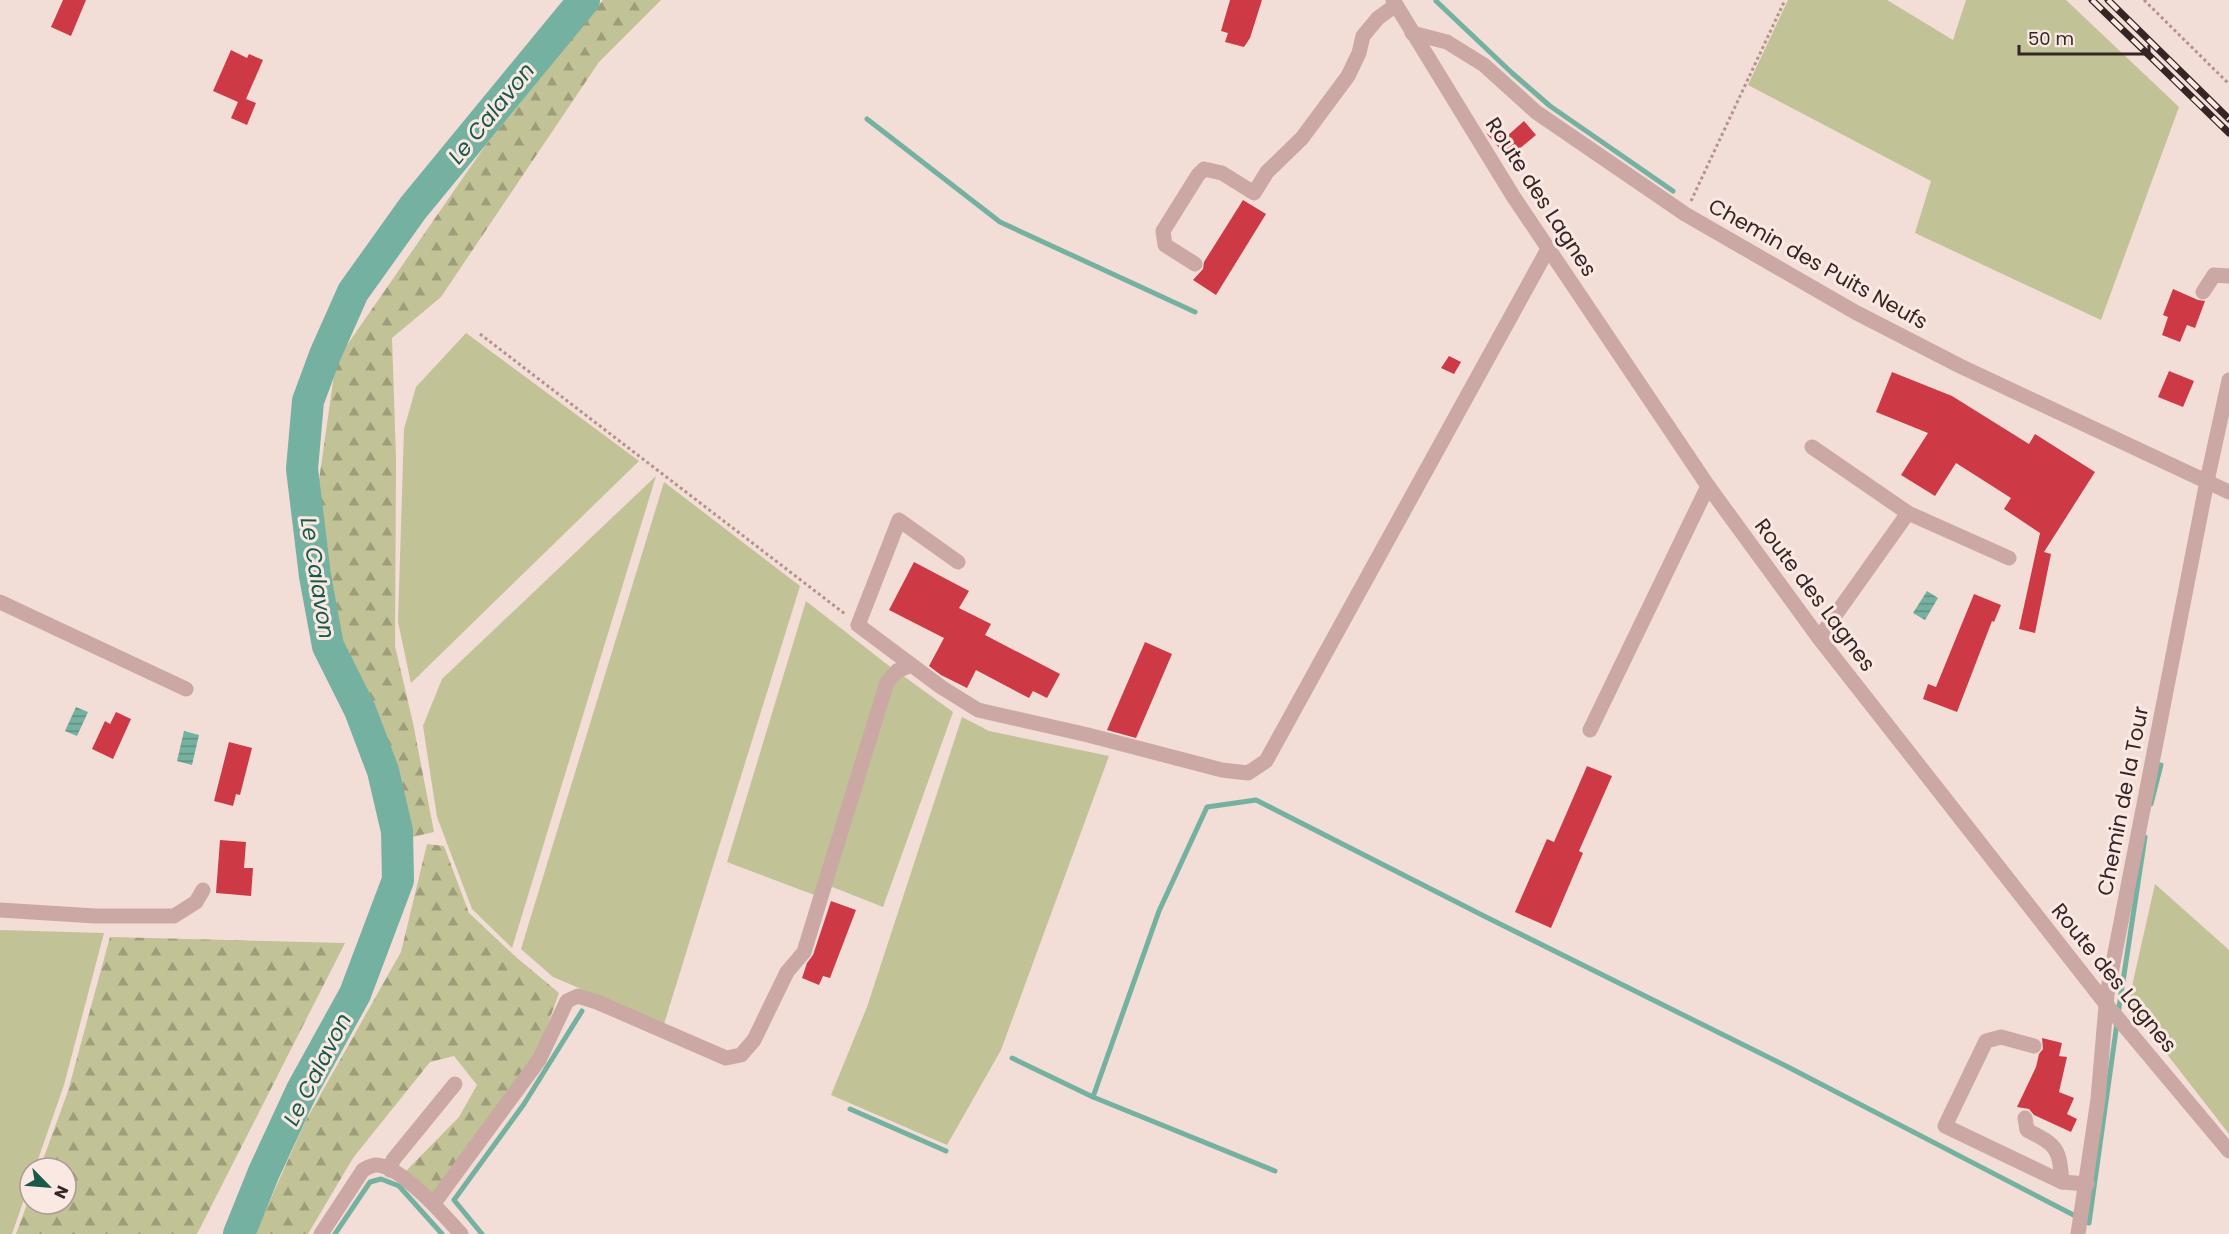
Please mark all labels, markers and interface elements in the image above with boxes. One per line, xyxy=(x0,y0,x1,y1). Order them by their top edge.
scale bar xyxy=(2019,18,2150,56)
text: 50 m xyxy=(2028,26,2074,51)
water label: Le Calavon xyxy=(441,56,542,171)
street label: Route des Lagnes xyxy=(1479,111,1604,282)
street label: Chemin des Puits Neufs xyxy=(1703,191,1933,336)
street label: Route des Lagnes xyxy=(1748,512,1883,677)
water label: Le Calavon xyxy=(293,515,342,641)
street label: Chemin de la Tour xyxy=(2090,704,2155,898)
street label: Route des Lagnes xyxy=(2045,897,2184,1059)
water label: Le Calavon xyxy=(276,1008,359,1131)
north arrow xyxy=(18,1156,78,1216)
text: N xyxy=(48,1182,74,1202)

